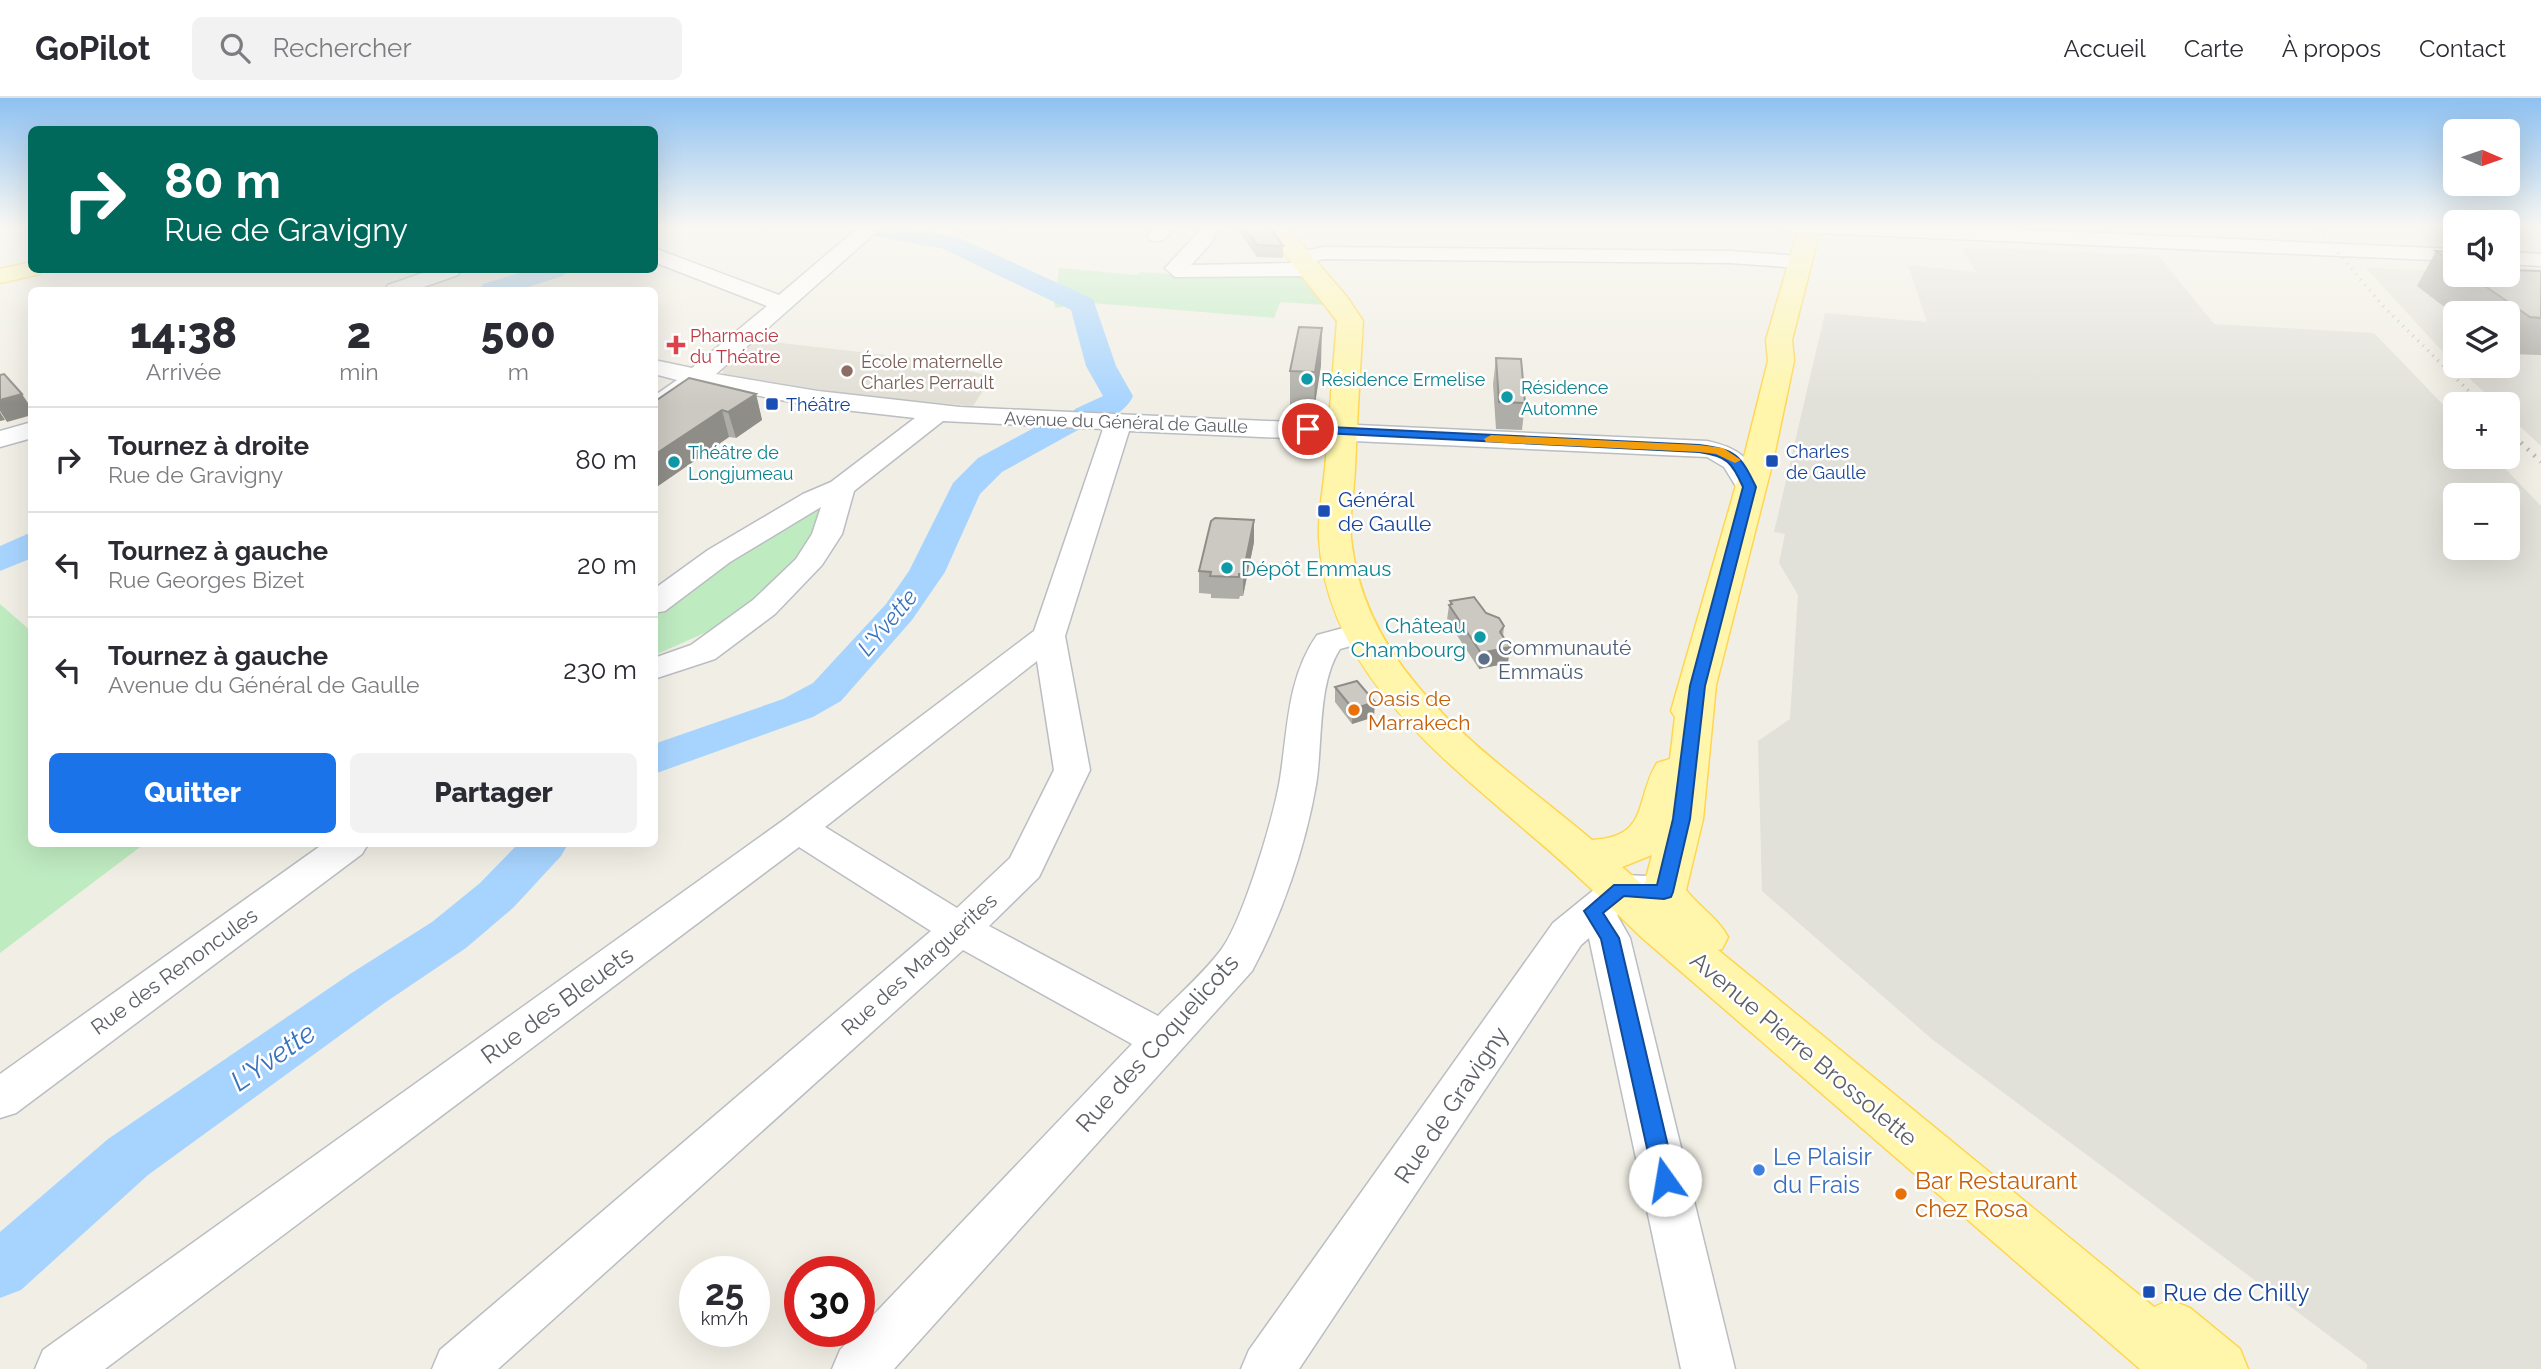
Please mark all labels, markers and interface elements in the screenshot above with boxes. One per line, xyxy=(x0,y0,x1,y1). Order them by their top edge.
search box xyxy=(192,17,682,80)
text: GoPilot xyxy=(35,29,150,68)
icon: search xyxy=(216,29,254,67)
text: Rechercher xyxy=(272,33,412,63)
text: Accueil xyxy=(2064,34,2146,63)
text: Carte xyxy=(2184,34,2244,63)
text: À propos xyxy=(2282,34,2381,63)
text: Contact xyxy=(2419,34,2506,63)
north arrow xyxy=(2443,119,2520,196)
map controls xyxy=(2443,119,2520,560)
text: 80 m xyxy=(164,152,281,209)
icon: right xyxy=(49,154,140,245)
button: sound xyxy=(2443,210,2520,287)
text: Rue de Gravigny xyxy=(164,211,408,248)
button: layers xyxy=(2443,301,2520,378)
text: 14:38 xyxy=(130,309,237,358)
text: 2 xyxy=(347,309,371,358)
text: 500 xyxy=(481,309,556,358)
place label: Pharmacie du Théatre xyxy=(690,325,781,367)
marker: Pharmacie du Théatre xyxy=(668,337,684,353)
place label: École maternelle Charles Perrault xyxy=(861,350,1003,393)
text: Arrivée xyxy=(146,358,221,385)
text: min xyxy=(339,358,379,385)
text: m xyxy=(508,358,529,385)
marker: École maternelle Charles Perrault xyxy=(839,363,855,379)
place label: Résidence Ermelise xyxy=(1321,369,1486,390)
marker: Résidence Ermelise xyxy=(1299,371,1315,387)
place label: Résidence Automne xyxy=(1521,377,1609,419)
marker: Résidence Automne xyxy=(1499,389,1515,405)
button: + xyxy=(2443,392,2520,469)
place label: Théâtre xyxy=(786,394,851,415)
marker: Théâtre xyxy=(764,396,780,412)
pin xyxy=(1278,399,1338,459)
street label: Avenue du Général de Gaulle xyxy=(1004,407,1249,437)
icon: arrive xyxy=(1289,410,1327,448)
text: Tournez à droite xyxy=(108,431,309,461)
icon: right xyxy=(49,441,87,479)
place label: Charles de Gaulle xyxy=(1786,441,1867,483)
place label: Théâtre de Longjumeau xyxy=(688,442,793,484)
text: 80 m xyxy=(575,445,637,475)
marker: Charles de Gaulle xyxy=(1764,453,1780,469)
marker: Théâtre de Longjumeau xyxy=(666,454,682,470)
text: Rue de Gravigny xyxy=(108,461,283,488)
button: − xyxy=(2443,483,2520,560)
place label: Général de Gaulle xyxy=(1338,487,1431,536)
marker: Général de Gaulle xyxy=(1316,503,1332,519)
text: Tournez à gauche xyxy=(108,536,328,566)
icon: left xyxy=(49,546,87,584)
text: 20 m xyxy=(577,550,637,580)
place label: Dépôt Emmaus xyxy=(1241,556,1391,581)
marker: Dépôt Emmaus xyxy=(1219,560,1235,576)
text: Rue Georges Bizet xyxy=(108,566,304,593)
water label: L'Yvette xyxy=(851,583,923,661)
place label: Château Chambourg xyxy=(1351,613,1466,662)
marker: Château Chambourg xyxy=(1472,629,1488,645)
place label: Communauté Emmaüs xyxy=(1498,635,1631,684)
text: Tournez à gauche xyxy=(108,641,328,671)
icon: left xyxy=(49,651,87,689)
marker: Communauté Emmaüs xyxy=(1476,651,1492,667)
text: 230 m xyxy=(563,655,637,685)
text: Avenue du Général de Gaulle xyxy=(108,671,420,698)
place label: Oasis de Marrakech xyxy=(1368,686,1471,735)
marker: Oasis de Marrakech xyxy=(1346,702,1362,718)
button: Quitter xyxy=(49,753,336,833)
button: Partager xyxy=(350,753,637,833)
street label: Rue des Marguerites xyxy=(836,888,1002,1040)
street label: Rue des Renoncules xyxy=(86,902,262,1040)
street label: Rue des Bleuets xyxy=(475,940,639,1070)
street label: Avenue Pierre Brossolette xyxy=(1685,945,1923,1153)
street label: Rue des Coquelicots xyxy=(1070,948,1244,1138)
water label: L'Yvette xyxy=(224,1016,322,1098)
street label: Rue de Gravigny xyxy=(1388,1021,1514,1189)
place label: Le Plaisir du Frais xyxy=(1773,1142,1873,1199)
position arrow xyxy=(1628,1143,1702,1217)
marker: Le Plaisir du Frais xyxy=(1751,1162,1767,1178)
place label: Bar Restaurant chez Rosa xyxy=(1915,1166,2078,1223)
marker: Bar Restaurant chez Rosa xyxy=(1893,1186,1909,1202)
speed limit sign: 30 xyxy=(784,1256,875,1347)
text: 25 xyxy=(705,1272,744,1313)
place label: Rue de Chilly xyxy=(2163,1278,2309,1307)
marker: Rue de Chilly xyxy=(2141,1284,2157,1300)
text: km/h xyxy=(701,1308,748,1329)

